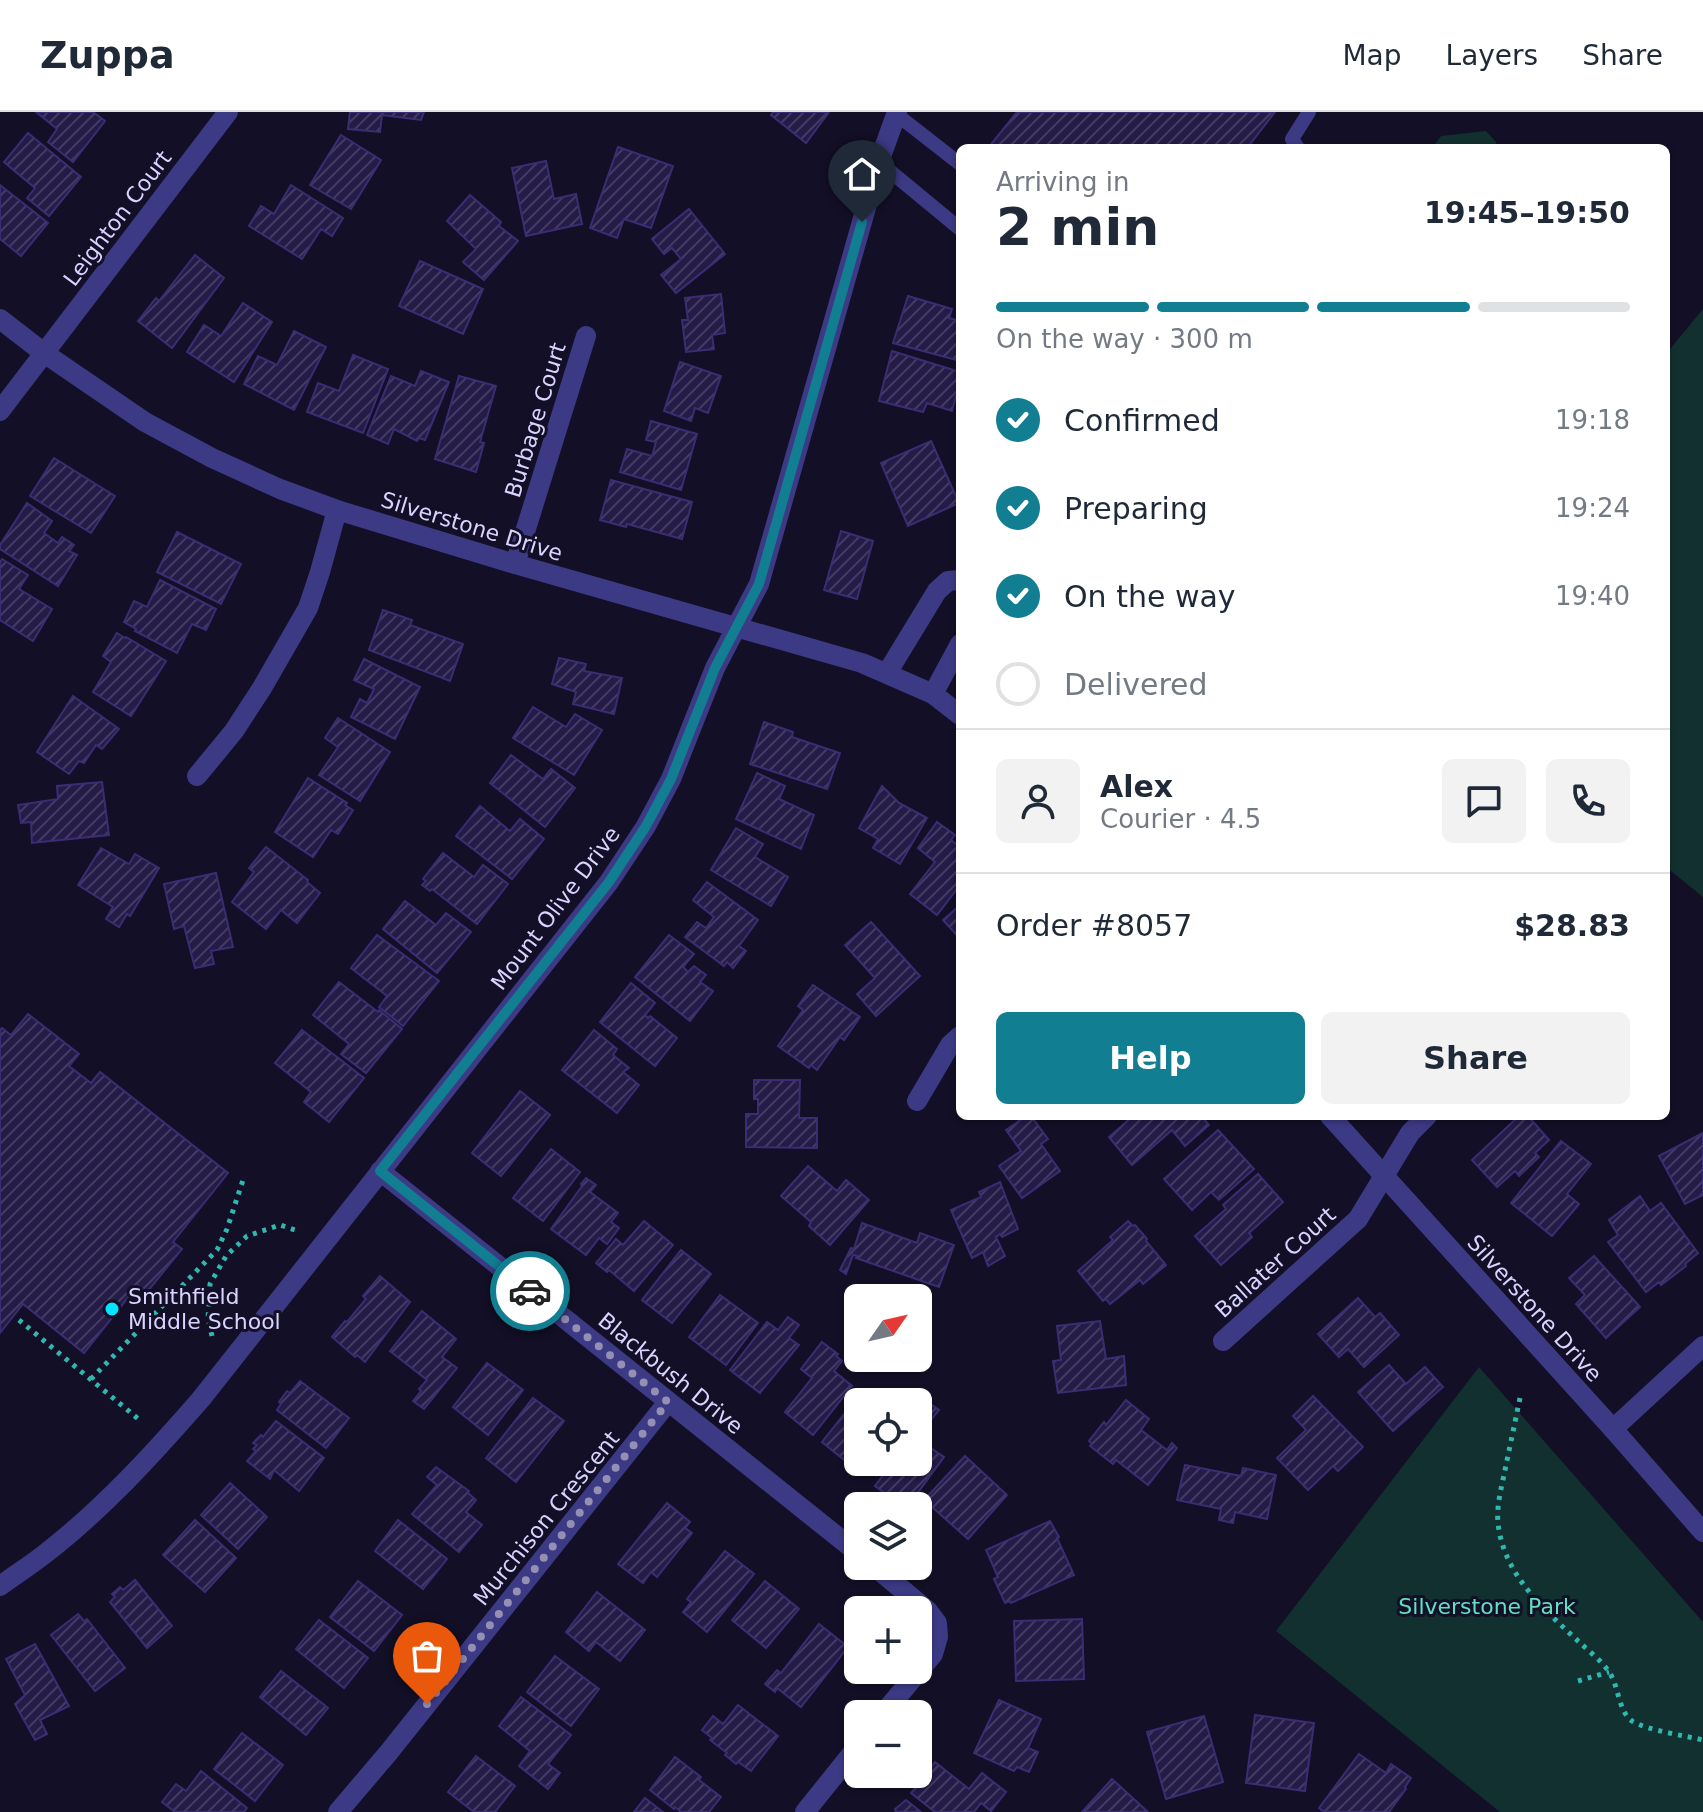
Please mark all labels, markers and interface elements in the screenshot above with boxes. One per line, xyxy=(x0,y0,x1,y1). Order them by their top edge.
text: Zuppa xyxy=(40,33,175,77)
text: Map xyxy=(1342,39,1402,72)
text: Layers xyxy=(1446,39,1538,72)
text: Share xyxy=(1582,39,1663,72)
pin xyxy=(828,140,896,222)
street label: Leighton Court xyxy=(58,145,177,291)
icon: home xyxy=(840,152,884,196)
text: Arriving in xyxy=(996,167,1130,197)
text: 19:45–19:50 xyxy=(1424,195,1630,230)
text: 2 min xyxy=(996,197,1159,257)
text: On the way · 300 m xyxy=(996,324,1253,354)
street label: Burbage Court xyxy=(500,339,571,501)
icon: check xyxy=(996,398,1040,442)
text: Confirmed xyxy=(1064,403,1220,438)
text: 19:18 xyxy=(1555,405,1630,435)
icon: check xyxy=(996,486,1040,530)
street label: Silverstone Drive xyxy=(378,487,566,566)
text: Preparing xyxy=(1064,491,1208,526)
text: 19:24 xyxy=(1555,493,1630,523)
icon: check xyxy=(996,574,1040,618)
text: On the way xyxy=(1064,579,1236,614)
text: 19:40 xyxy=(1555,581,1630,611)
text: Delivered xyxy=(1064,667,1208,702)
button: person xyxy=(996,759,1080,843)
button: chat xyxy=(1442,759,1526,843)
button: phone xyxy=(1546,759,1630,843)
text: Alex xyxy=(1100,769,1173,804)
text: Courier · 4.5 xyxy=(1100,804,1261,834)
street label: Mount Olive Drive xyxy=(486,822,625,995)
text: Order #8057 xyxy=(996,908,1192,943)
text: $28.83 xyxy=(1514,908,1630,943)
button: Help xyxy=(996,1012,1305,1104)
button: Share xyxy=(1321,1012,1630,1104)
street label: Ballater Court xyxy=(1210,1202,1341,1323)
street label: Silverstone Drive xyxy=(1462,1230,1607,1387)
courier xyxy=(490,1251,570,1331)
icon: car xyxy=(508,1269,552,1313)
place label: Smithfield Middle School xyxy=(128,1284,281,1334)
north arrow xyxy=(844,1284,932,1372)
map controls xyxy=(844,1284,932,1788)
marker: Smithfield Middle School xyxy=(103,1300,121,1318)
street label: Blackbush Drive xyxy=(593,1308,748,1439)
button: locate xyxy=(844,1388,932,1476)
street label: Murchison Crescent xyxy=(469,1426,624,1610)
button: layers xyxy=(844,1492,932,1580)
park label: Silverstone Park xyxy=(1398,1594,1576,1619)
button: + xyxy=(844,1596,932,1684)
pin xyxy=(393,1622,461,1704)
icon: bag xyxy=(405,1634,449,1678)
button: − xyxy=(844,1700,932,1788)

